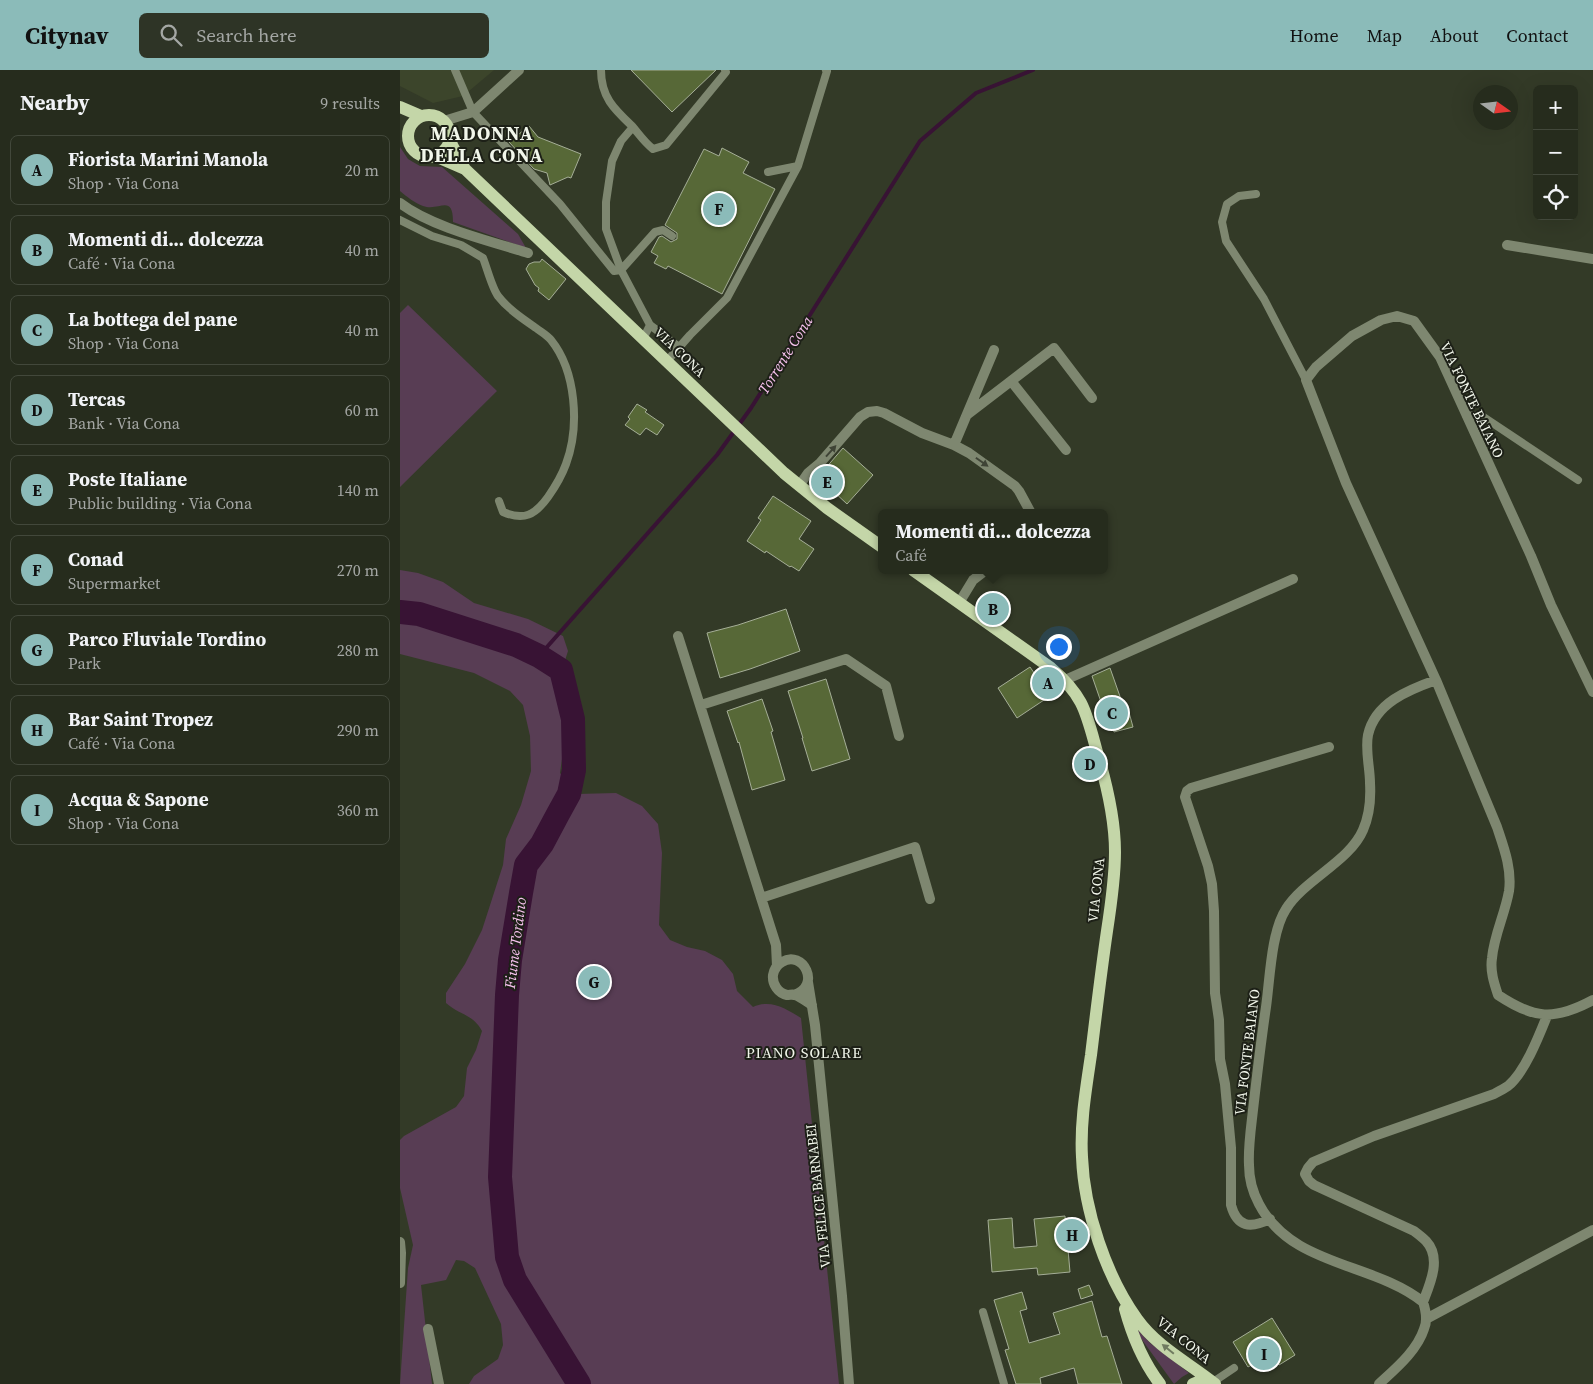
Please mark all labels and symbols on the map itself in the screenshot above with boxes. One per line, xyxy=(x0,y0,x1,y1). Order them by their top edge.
north arrow xyxy=(1473,85,1518,130)
district label: MADONNA DELLA CONA xyxy=(420,120,544,168)
pin: F xyxy=(703,190,735,228)
water label: Torrente Cona xyxy=(753,312,817,398)
street label: VIA CONA xyxy=(650,322,711,382)
street label: VIA FONTE BAIANO xyxy=(1435,339,1509,462)
one-way arrow xyxy=(826,444,837,457)
one-way arrow xyxy=(975,457,989,467)
pin: E xyxy=(811,463,843,501)
pin: B xyxy=(977,590,1009,628)
your location xyxy=(1046,634,1072,660)
pin: A xyxy=(1032,664,1064,702)
pin: C xyxy=(1096,694,1128,732)
pin: D xyxy=(1074,745,1106,783)
street label: VIA CONA xyxy=(1083,856,1109,923)
water label: Fiume Tordino xyxy=(499,896,531,991)
pin: G xyxy=(578,963,610,1001)
street label: VIA FONTE BAIANO xyxy=(1229,988,1265,1116)
district label: PIANO SOLARE xyxy=(746,1042,862,1063)
street label: VIA FELICE BARNABEI xyxy=(800,1123,836,1269)
pin: H xyxy=(1056,1216,1088,1254)
street label: VIA CONA xyxy=(1153,1312,1216,1369)
pin: I xyxy=(1248,1335,1280,1373)
one-way arrow xyxy=(1162,1344,1175,1355)

